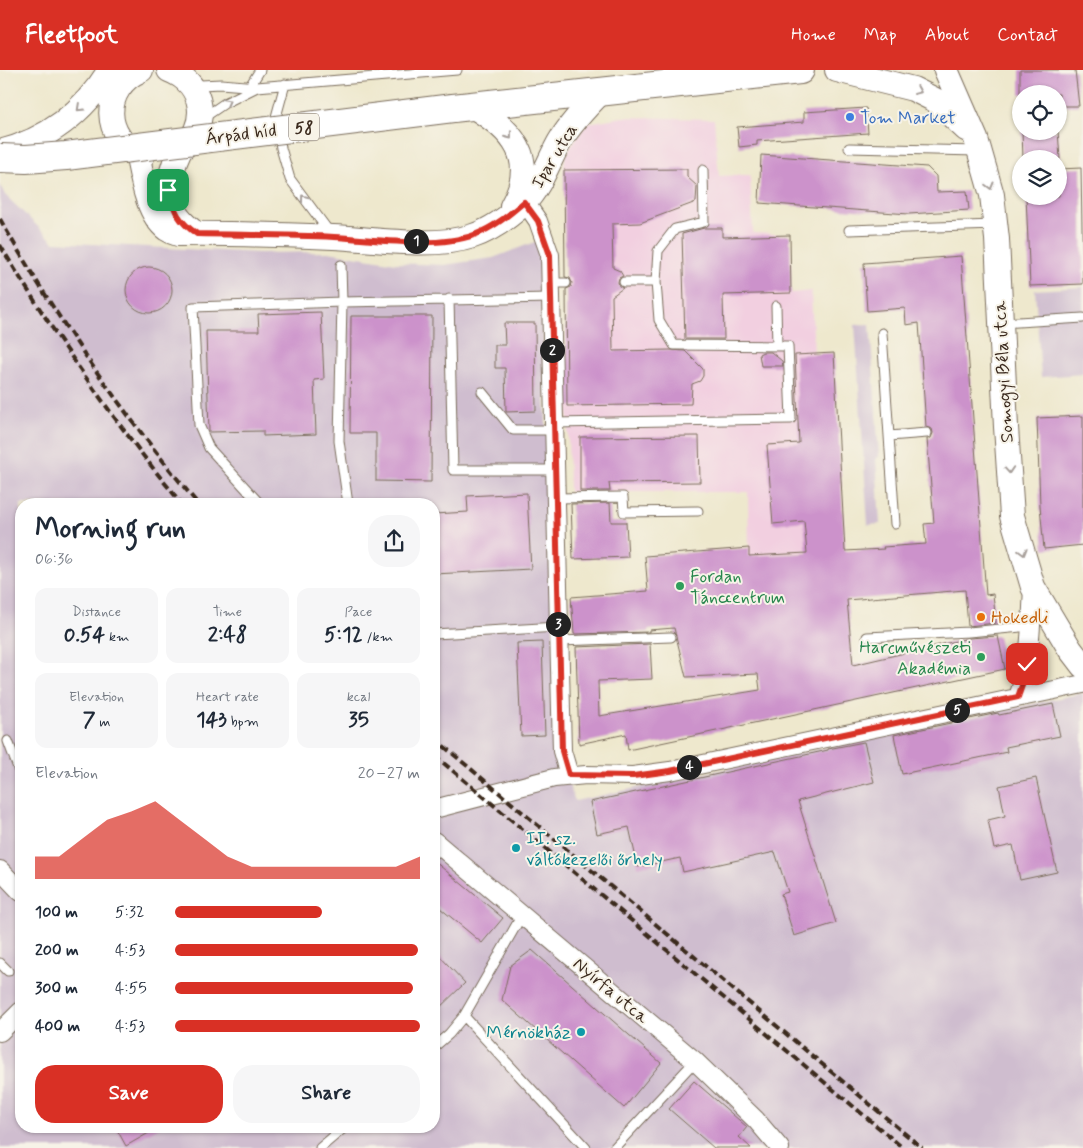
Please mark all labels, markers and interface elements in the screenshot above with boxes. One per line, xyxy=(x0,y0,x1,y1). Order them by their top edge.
text: Fleetfoot xyxy=(25,20,118,51)
text: Home xyxy=(791,23,836,47)
text: Map xyxy=(864,23,897,47)
text: About xyxy=(925,23,969,47)
text: Contact xyxy=(997,23,1058,47)
map controls xyxy=(1012,85,1067,205)
button: locate xyxy=(1012,85,1067,140)
one-way arrow xyxy=(913,86,921,96)
one-way arrow xyxy=(222,98,231,108)
one-way arrow xyxy=(76,102,85,111)
place label: Tom Market xyxy=(860,106,956,130)
marker: Tom Market xyxy=(844,111,856,123)
road number: 58 xyxy=(289,114,319,140)
street label: Árpád híd xyxy=(204,119,278,151)
street label: Ipar utca xyxy=(526,120,583,193)
one-way arrow xyxy=(504,131,513,140)
button: layers xyxy=(1012,150,1067,205)
pin xyxy=(147,169,189,211)
icon: arrive xyxy=(154,176,182,204)
one-way arrow xyxy=(984,181,994,189)
one-way arrow xyxy=(301,194,310,204)
pin: 1 xyxy=(404,228,428,254)
text: 1 xyxy=(413,232,420,250)
street label: Somogyi Béla utca xyxy=(988,300,1021,443)
pin: 2 xyxy=(540,338,564,362)
text: 2 xyxy=(549,341,556,359)
one-way arrow xyxy=(1003,466,1014,474)
text: Morning run xyxy=(35,511,186,548)
button: share xyxy=(368,515,420,567)
one-way arrow xyxy=(1017,547,1027,555)
text: 06:36 xyxy=(35,549,73,570)
place label: Fordan Tánccentrum xyxy=(690,565,785,610)
marker: Fordan Tánccentrum xyxy=(674,580,686,592)
text: Distance xyxy=(72,603,121,621)
text: Time xyxy=(213,603,242,621)
text: Pace xyxy=(345,603,372,621)
place label: Hokedli xyxy=(991,606,1049,630)
marker: Hokedli xyxy=(975,611,987,623)
pin: 3 xyxy=(546,612,570,636)
text: 3 xyxy=(555,615,562,633)
text: 0.54 xyxy=(64,621,105,649)
text: 2:48 xyxy=(208,621,247,649)
text: 5:12 xyxy=(324,621,363,649)
text: km xyxy=(105,628,129,646)
text: /km xyxy=(363,628,393,646)
place label: Harcművészeti Akadémia xyxy=(859,636,971,681)
pin xyxy=(1006,643,1048,685)
icon: check xyxy=(1013,650,1041,678)
marker: Harcművészeti Akadémia xyxy=(975,651,987,663)
text: Elevation xyxy=(69,688,124,706)
text: Heart rate xyxy=(196,688,259,706)
text: kcal xyxy=(347,688,370,706)
pin: 5 xyxy=(944,698,970,722)
text: 5 xyxy=(953,701,962,719)
text: 7 xyxy=(83,706,95,734)
text: 143 xyxy=(196,706,227,734)
text: 35 xyxy=(348,706,369,734)
text: m xyxy=(95,713,110,731)
text: bpm xyxy=(227,713,259,731)
pin: 4 xyxy=(676,754,702,780)
text: 4 xyxy=(685,758,694,776)
text: Elevation xyxy=(35,763,98,784)
text: 20–27 m xyxy=(358,763,420,784)
place label: II. sz. váltókezelői őrhely xyxy=(526,827,663,872)
marker: II. sz. váltókezelői őrhely xyxy=(510,842,522,854)
text: 100 m xyxy=(35,902,78,923)
text: 5:32 xyxy=(115,902,145,923)
text: 200 m xyxy=(35,940,79,961)
text: 4:53 xyxy=(115,940,145,961)
street label: Nyírfa utca xyxy=(568,952,653,1030)
text: 300 m xyxy=(35,978,78,999)
text: 4:55 xyxy=(115,978,147,999)
text: 400 m xyxy=(35,1016,80,1037)
text: 4:53 xyxy=(115,1016,145,1037)
place label: Mérnökház xyxy=(486,1021,571,1045)
marker: Mérnökház xyxy=(575,1026,587,1038)
button: Save xyxy=(35,1065,223,1123)
button: Share xyxy=(233,1065,420,1123)

